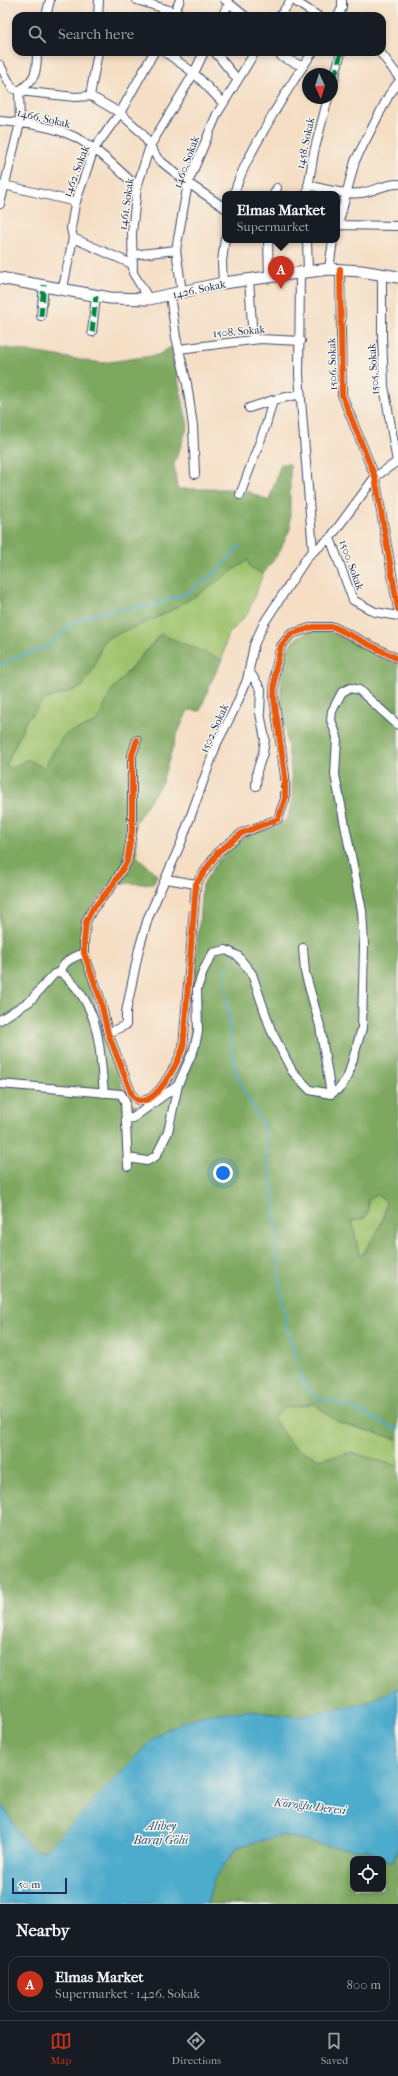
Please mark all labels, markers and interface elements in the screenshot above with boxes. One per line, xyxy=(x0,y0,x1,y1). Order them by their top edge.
search box xyxy=(12,12,386,56)
icon: search xyxy=(26,23,48,45)
text: Search here xyxy=(58,25,134,43)
north arrow xyxy=(302,68,338,104)
street label: 1466. Sokak xyxy=(16,106,72,131)
street label: 1458. Sokak xyxy=(294,116,317,170)
street label: 1460. Sokak xyxy=(171,134,202,190)
street label: 1462. Sokak xyxy=(61,143,92,199)
street label: 1461. Sokak xyxy=(116,177,137,231)
popup xyxy=(222,191,340,243)
text: Elmas Market xyxy=(237,201,325,219)
text: Supermarket xyxy=(237,219,310,234)
pin: A xyxy=(268,256,294,289)
street label: 1426. Sokak xyxy=(171,277,227,301)
street label: 1508. Sokak xyxy=(212,323,266,340)
street label: 1506. Sokak xyxy=(325,337,340,391)
street label: 1505. Sokak xyxy=(365,343,382,395)
street label: 1500. Sokak xyxy=(336,538,367,593)
street label: 1502. Sokak xyxy=(197,701,232,755)
your location xyxy=(213,1163,233,1183)
water label: Köroğlu Deresi xyxy=(272,1795,348,1818)
water label: Alibey Baraj Gölü xyxy=(133,1819,189,1847)
map controls xyxy=(350,1856,386,1892)
button: locate xyxy=(350,1856,386,1892)
scale bar xyxy=(12,1876,67,1895)
text: 50 m xyxy=(18,1878,40,1891)
text: Nearby xyxy=(16,1920,70,1940)
text: Elmas Market xyxy=(55,1968,144,1986)
text: A xyxy=(26,1977,34,1992)
text: 800 m xyxy=(347,1977,381,1992)
text: Supermarket · 1426. Sokak xyxy=(55,1986,200,2001)
tab: Map xyxy=(50,2030,72,2067)
tab: Directions xyxy=(172,2030,221,2067)
tab: Saved xyxy=(321,2030,348,2067)

